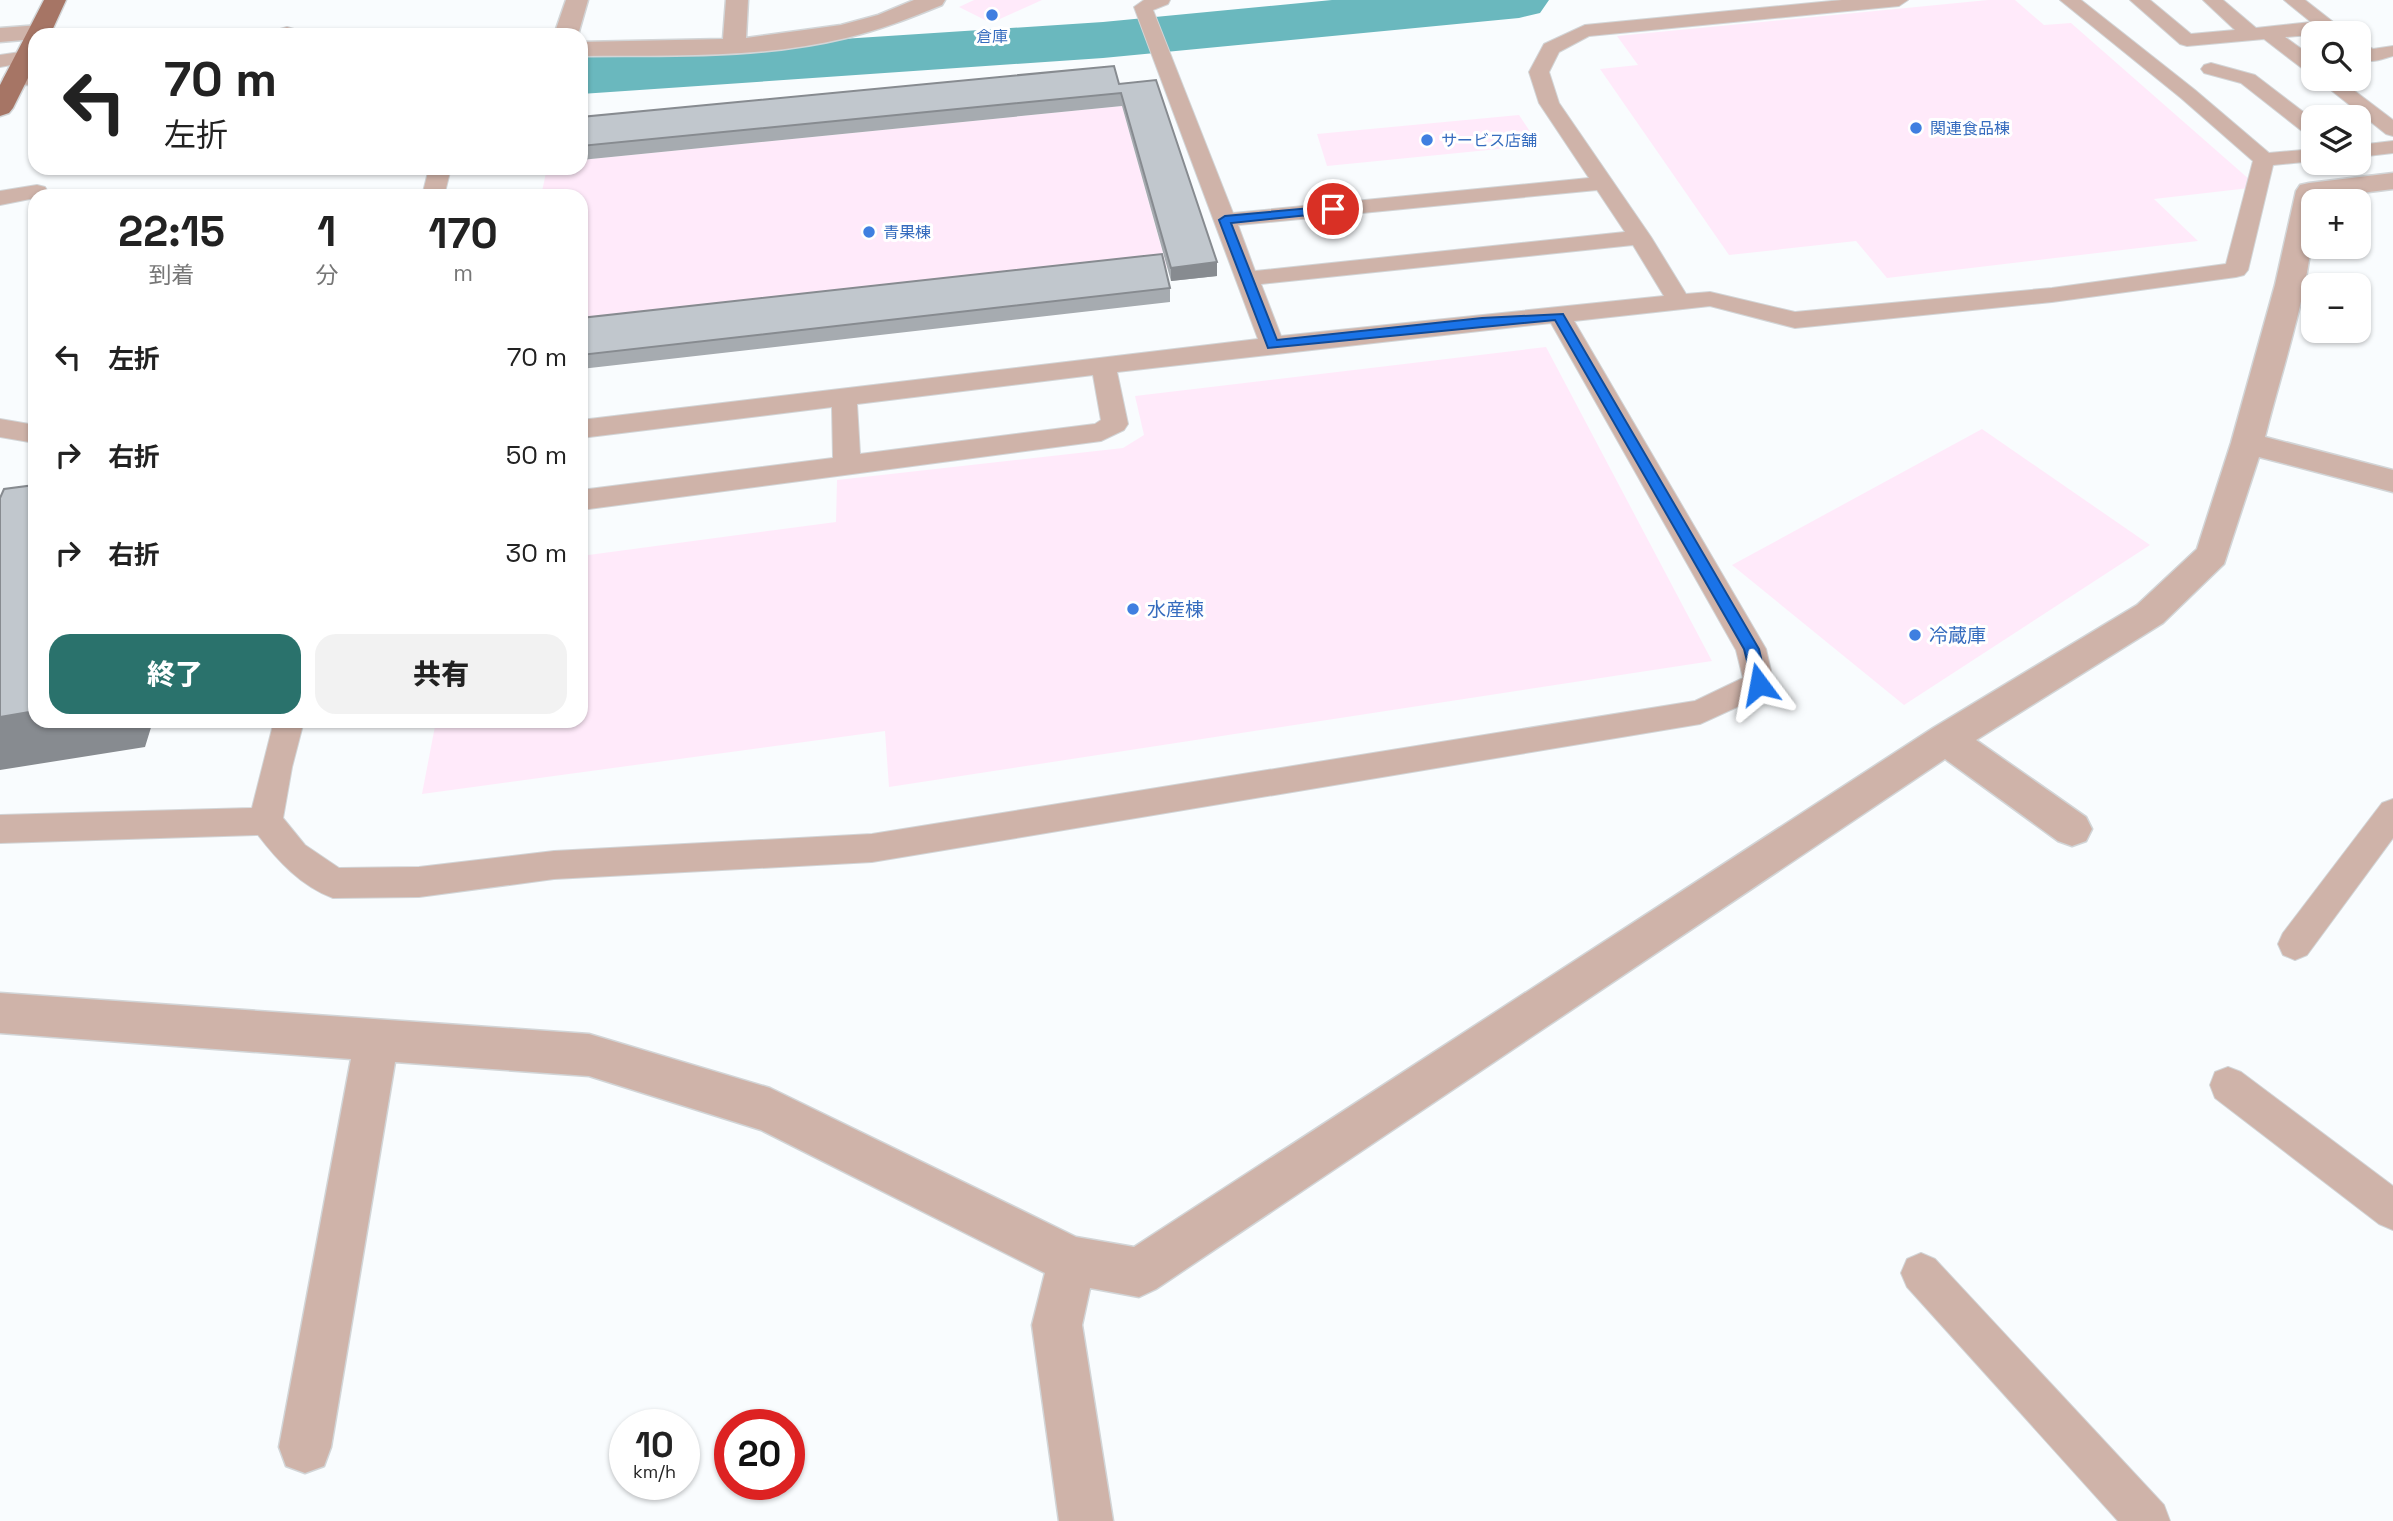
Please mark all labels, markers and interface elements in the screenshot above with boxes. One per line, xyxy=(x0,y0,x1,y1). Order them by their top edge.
marker: 倉庫 xyxy=(984,7,1000,23)
map controls xyxy=(2301,21,2371,343)
button: search xyxy=(2301,21,2371,91)
place label: 倉庫 xyxy=(976,26,1008,47)
text: 70 m xyxy=(164,48,277,110)
icon: left xyxy=(49,56,140,147)
button: layers xyxy=(2301,105,2371,175)
text: 左折 xyxy=(164,115,228,155)
place label: 関連食品棟 xyxy=(1930,118,2010,139)
marker: 関連食品棟 xyxy=(1908,120,1924,136)
place label: サービス店舗 xyxy=(1441,130,1537,151)
marker: サービス店舗 xyxy=(1419,132,1435,148)
pin xyxy=(1303,179,1363,239)
button: + xyxy=(2301,189,2371,259)
icon: arrive xyxy=(1314,190,1352,228)
text: 22:15 xyxy=(118,205,225,258)
text: 1 xyxy=(317,205,336,258)
text: 170 xyxy=(428,207,498,260)
place label: 青果棟 xyxy=(883,222,931,243)
marker: 青果棟 xyxy=(861,224,877,240)
text: m xyxy=(453,258,473,288)
text: 到着 xyxy=(149,260,195,290)
text: 分 xyxy=(315,260,338,290)
button: − xyxy=(2301,273,2371,343)
icon: left xyxy=(49,338,87,376)
text: 70 m xyxy=(507,340,567,374)
text: 左折 xyxy=(108,342,160,376)
icon: right xyxy=(49,436,87,474)
text: 50 m xyxy=(506,438,567,472)
text: 右折 xyxy=(108,440,160,474)
icon: right xyxy=(49,534,87,572)
text: 30 m xyxy=(506,536,567,570)
text: 右折 xyxy=(108,538,160,572)
place label: 水産棟 xyxy=(1147,597,1204,622)
marker: 水産棟 xyxy=(1125,601,1141,617)
place label: 冷蔵庫 xyxy=(1929,623,1986,648)
marker: 冷蔵庫 xyxy=(1907,627,1923,643)
button: 終了 xyxy=(49,634,301,714)
button: 共有 xyxy=(315,634,567,714)
position arrow xyxy=(1722,647,1796,721)
speed limit sign: 20 xyxy=(714,1409,805,1500)
text: 10 xyxy=(635,1423,674,1467)
text: km/h xyxy=(633,1460,676,1483)

